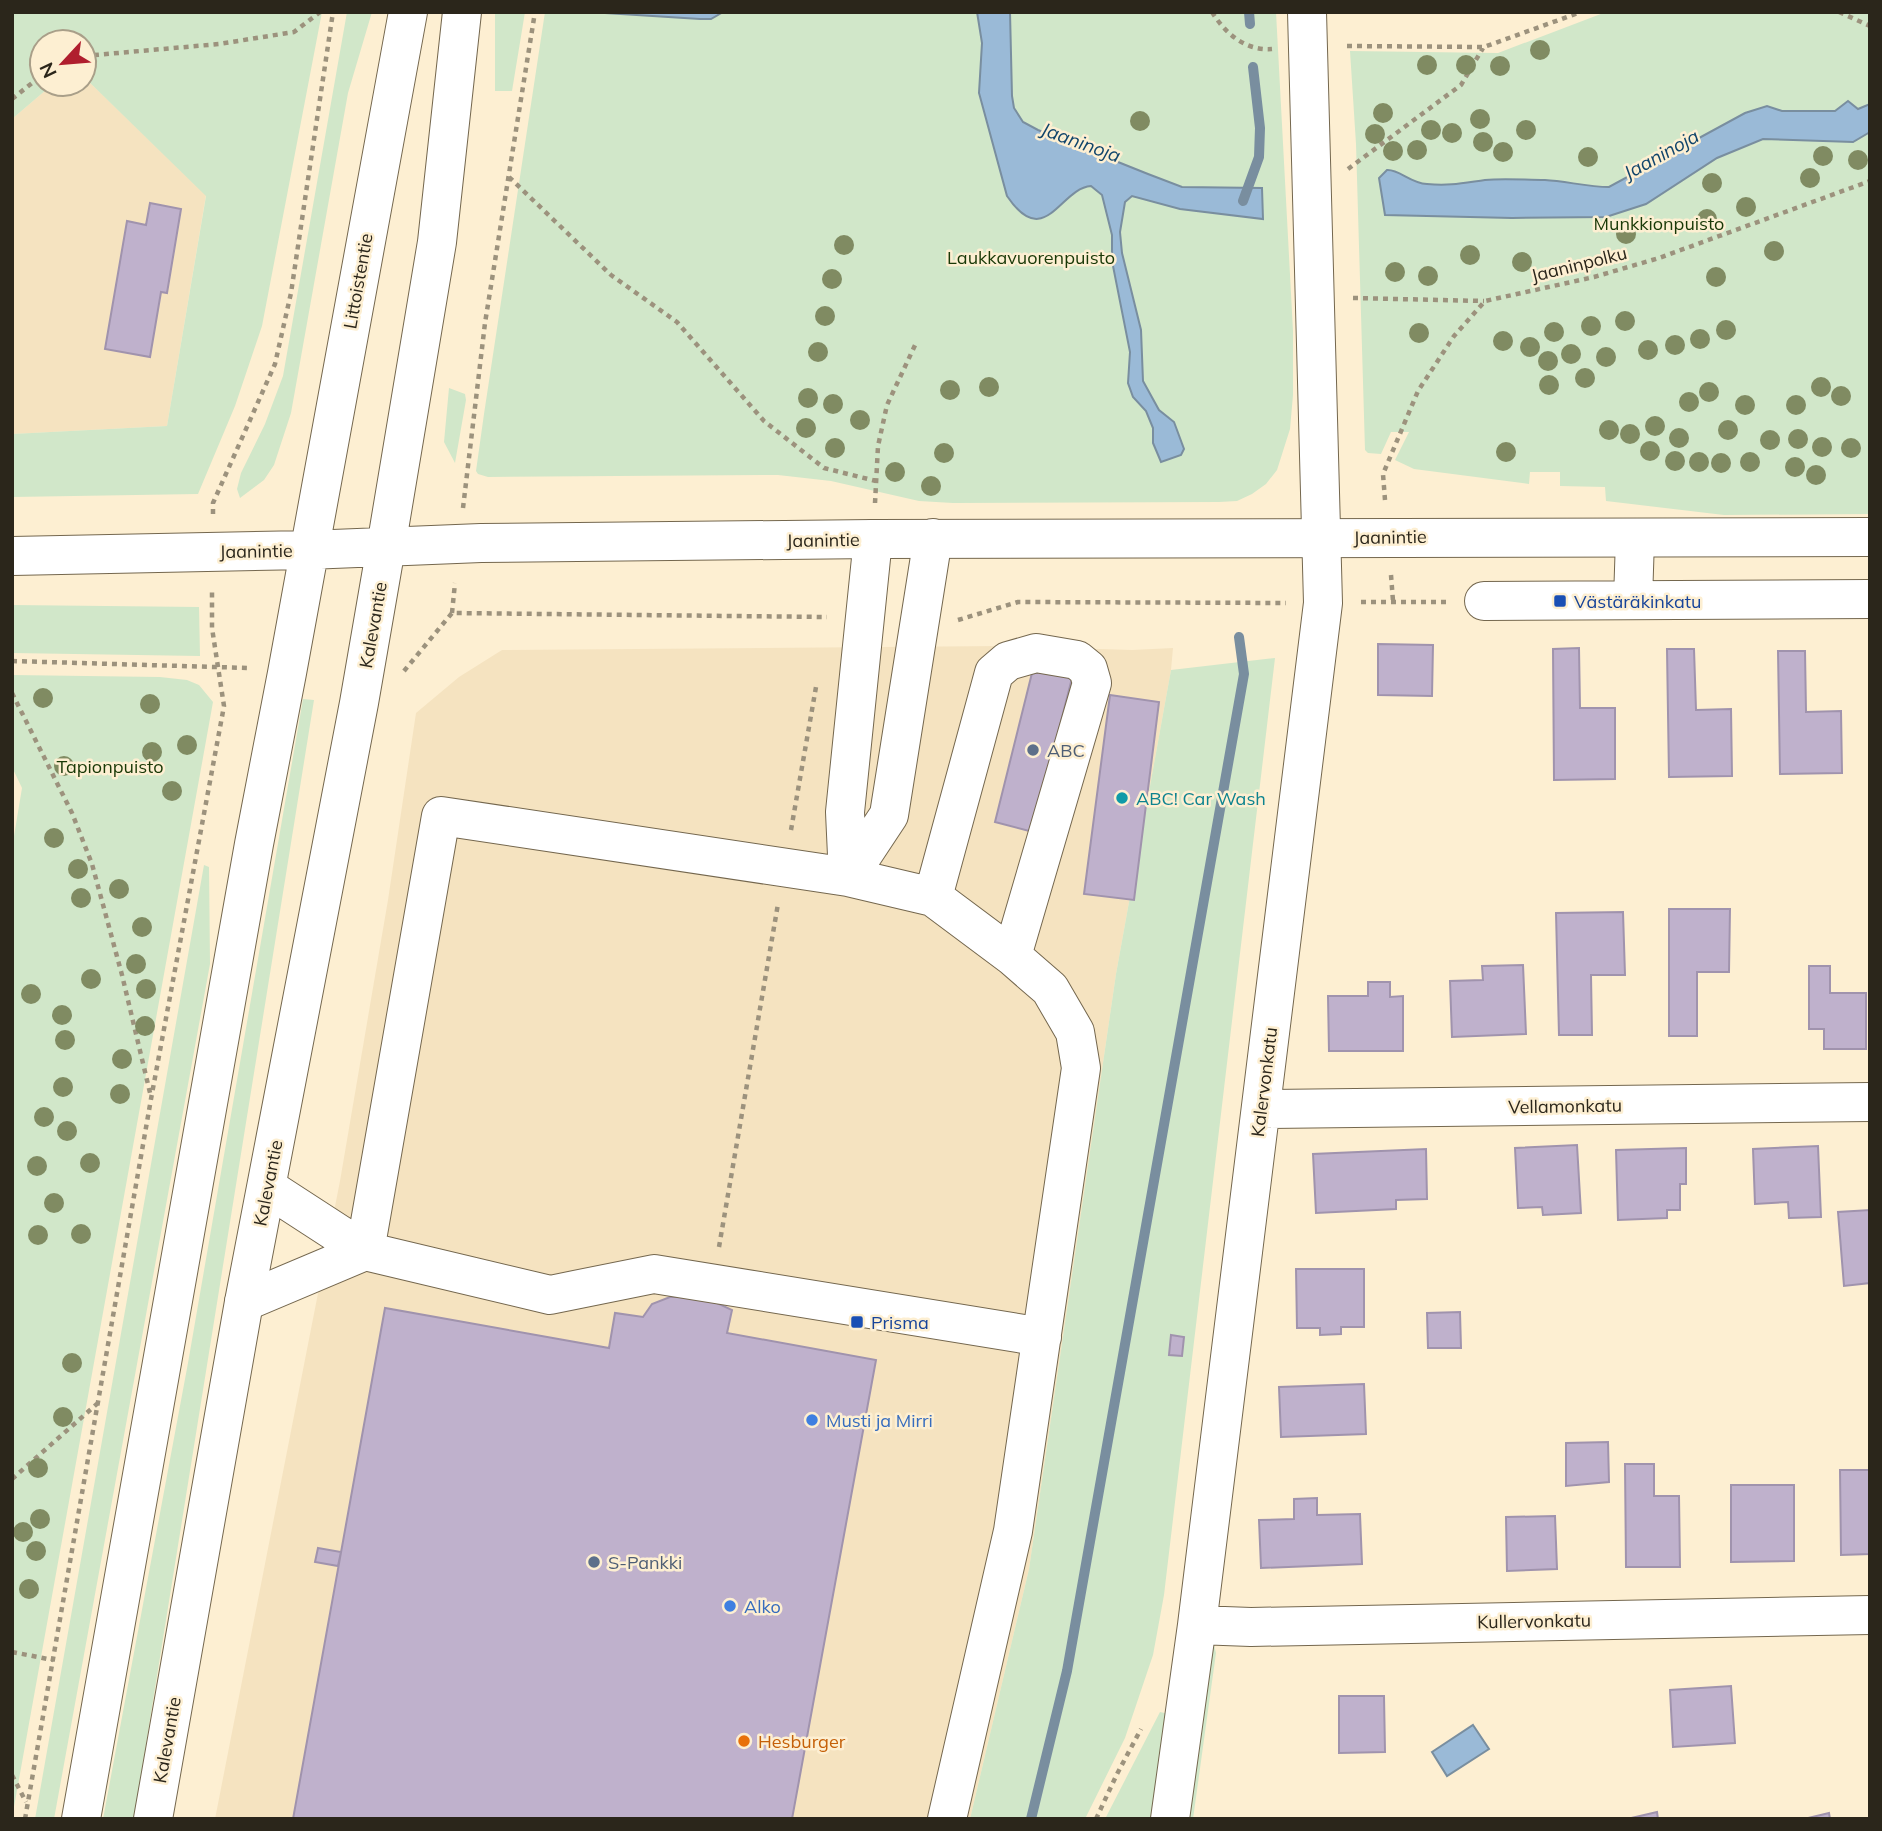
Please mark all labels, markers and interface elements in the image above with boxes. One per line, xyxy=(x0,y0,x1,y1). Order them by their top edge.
north arrow xyxy=(28,28,98,98)
text: N xyxy=(34,59,62,82)
water label: Jaaninoja xyxy=(1036,116,1124,167)
water label: Jaaninoja xyxy=(1617,123,1703,185)
park label: Munkkionpuisto xyxy=(1594,212,1724,235)
street label: Littoistentie xyxy=(338,231,378,331)
street label: Jaaninpolku xyxy=(1529,241,1629,287)
park label: Laukkavuorenpuisto xyxy=(947,246,1115,269)
street label: Jaanintie xyxy=(1353,525,1427,549)
street label: Jaanintie xyxy=(786,528,860,552)
street label: Jaanintie xyxy=(219,539,293,563)
street label: Kalevantie xyxy=(354,580,392,670)
place label: Västäräkinkatu xyxy=(1574,590,1701,613)
marker: Västäräkinkatu xyxy=(1552,593,1568,609)
place label: ABC xyxy=(1047,739,1085,762)
marker: ABC xyxy=(1025,742,1041,758)
park label: Tapionpuisto xyxy=(56,755,164,778)
place label: ABC! Car Wash xyxy=(1136,787,1266,810)
marker: ABC! Car Wash xyxy=(1114,790,1130,806)
street label: Kalervonkatu xyxy=(1246,1026,1282,1138)
street label: Vellamonkatu xyxy=(1508,1094,1622,1118)
street label: Kalevantie xyxy=(248,1138,288,1228)
place label: Prisma xyxy=(871,1311,929,1334)
marker: Prisma xyxy=(849,1314,865,1330)
place label: Musti ja Mirri xyxy=(826,1409,933,1432)
marker: Musti ja Mirri xyxy=(804,1412,820,1428)
place label: S-Pankki xyxy=(608,1551,682,1574)
marker: S-Pankki xyxy=(586,1554,602,1570)
place label: Alko xyxy=(744,1595,781,1618)
marker: Alko xyxy=(722,1598,738,1614)
street label: Kullervonkatu xyxy=(1477,1609,1591,1633)
street label: Kalevantie xyxy=(148,1695,186,1785)
place label: Hesburger xyxy=(758,1730,846,1753)
marker: Hesburger xyxy=(736,1733,752,1749)

